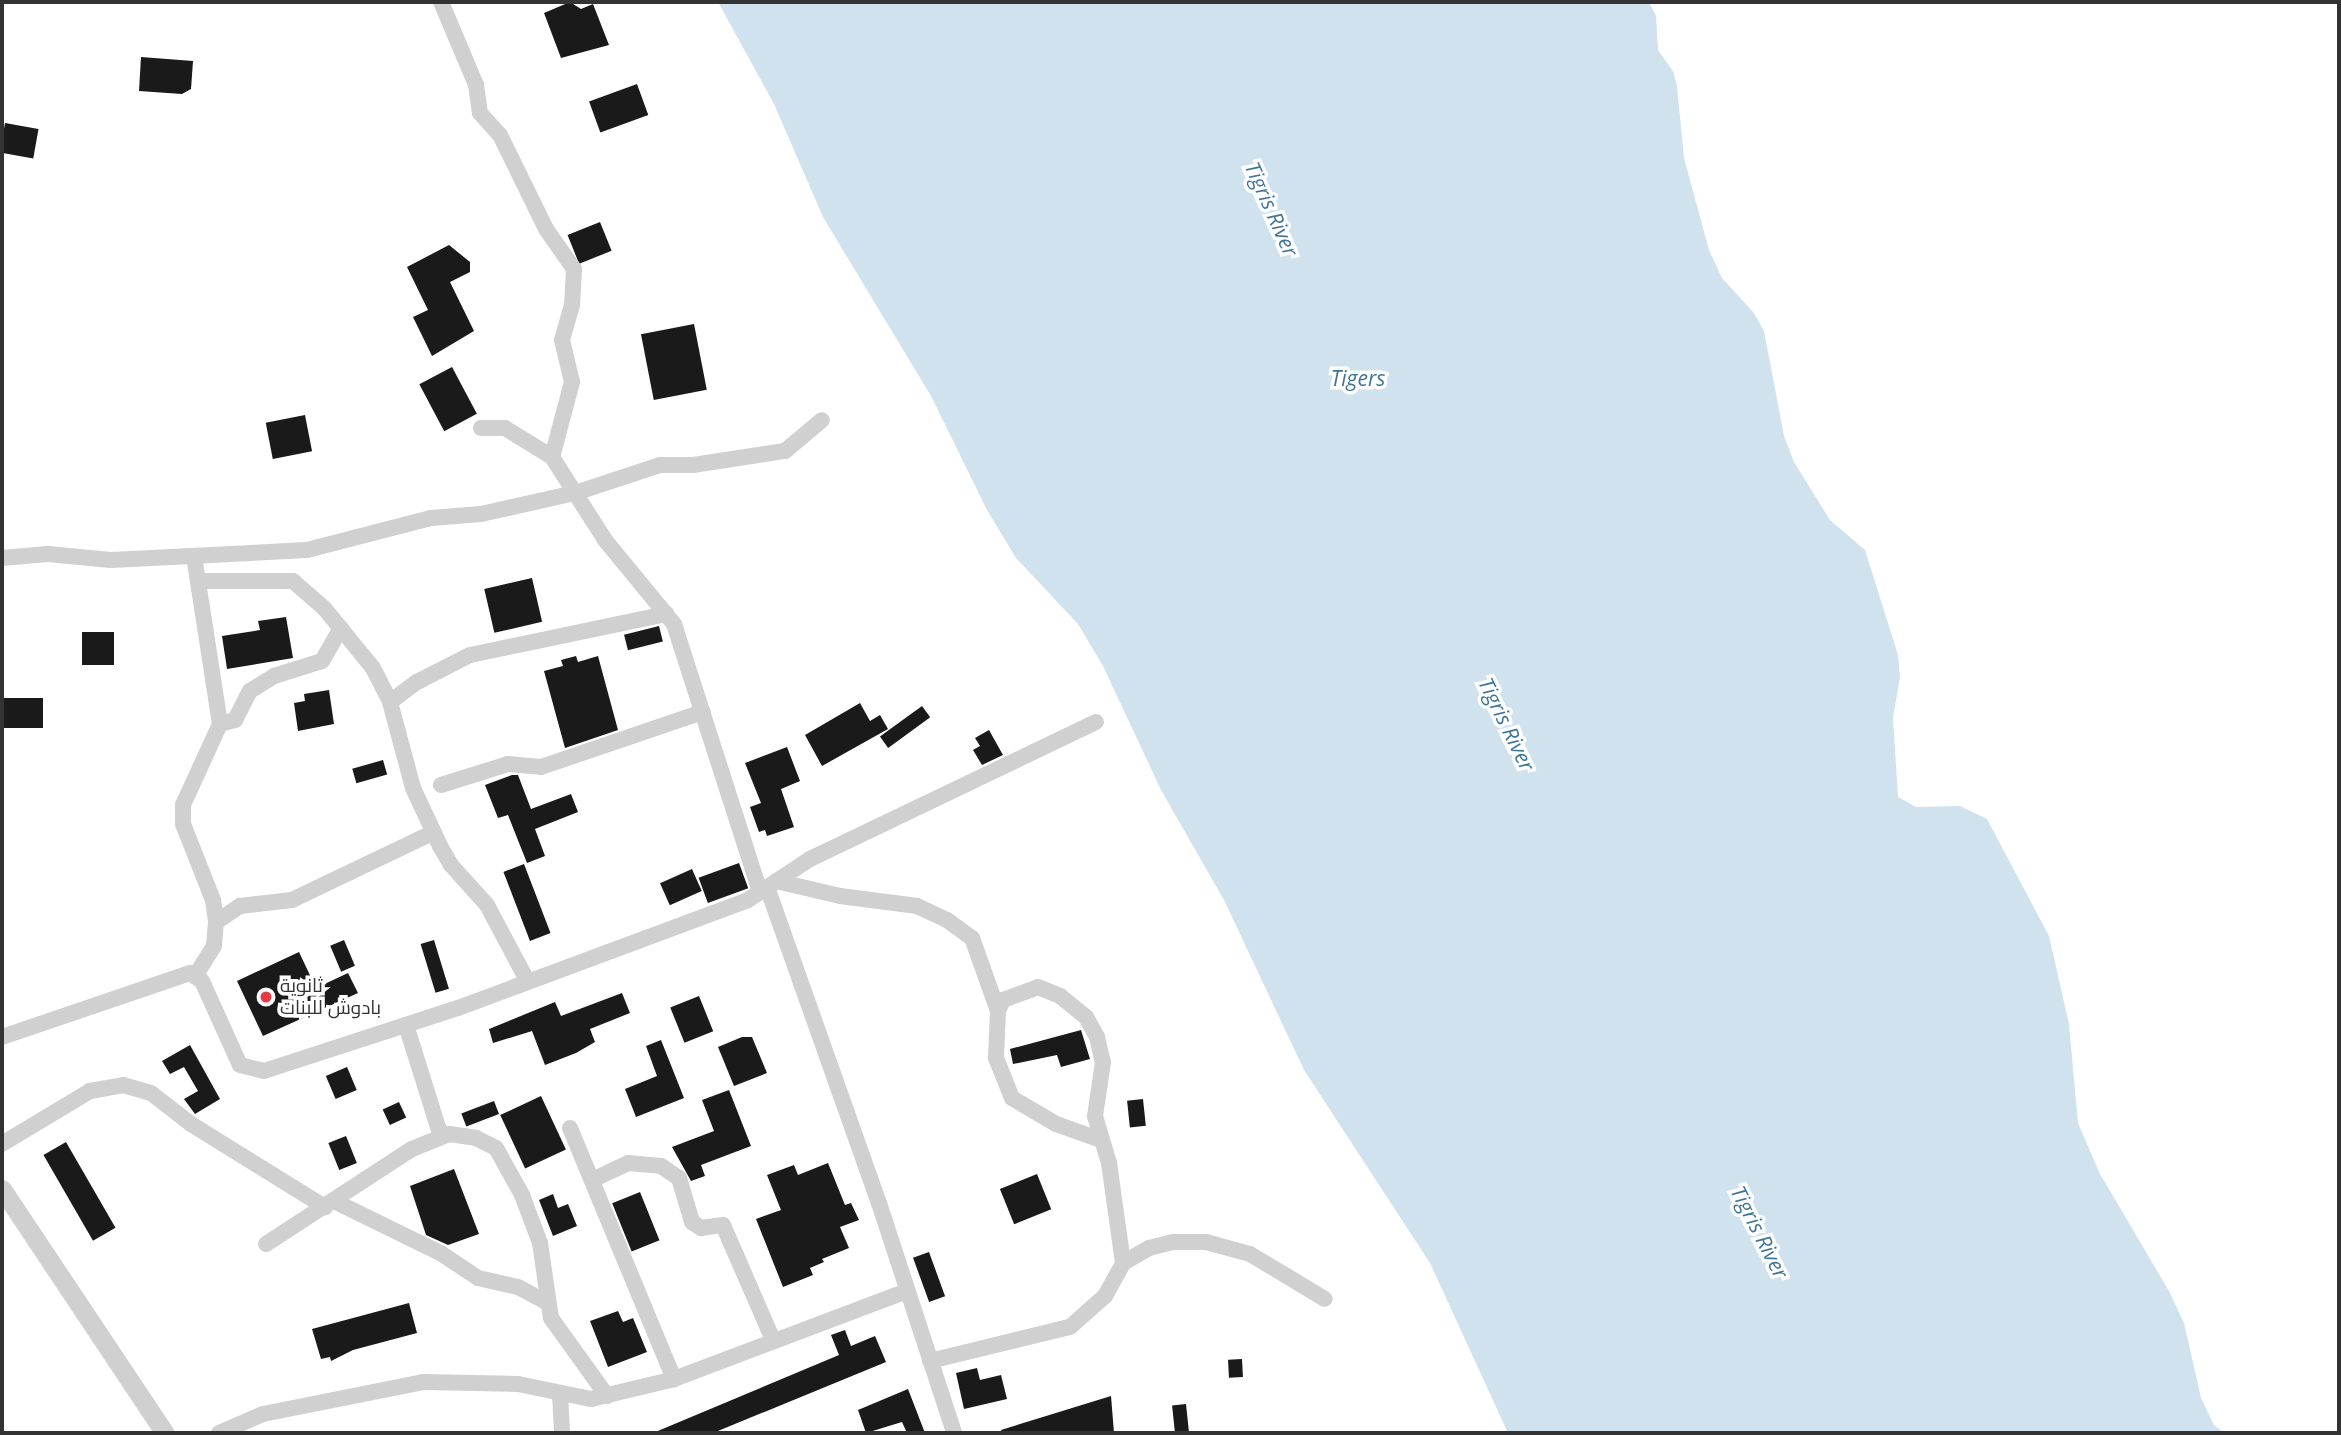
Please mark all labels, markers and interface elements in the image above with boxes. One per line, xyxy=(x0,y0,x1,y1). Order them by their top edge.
water label: Tigris River xyxy=(1240,158,1304,260)
water label: Tigers xyxy=(1331,365,1385,391)
water label: Tigris River xyxy=(1474,673,1540,775)
place label: ثانوية بادوش للبنات xyxy=(280,975,381,1019)
marker: ثانوية بادوش للبنات xyxy=(258,989,274,1005)
water label: Tigris River xyxy=(1726,1181,1794,1283)

